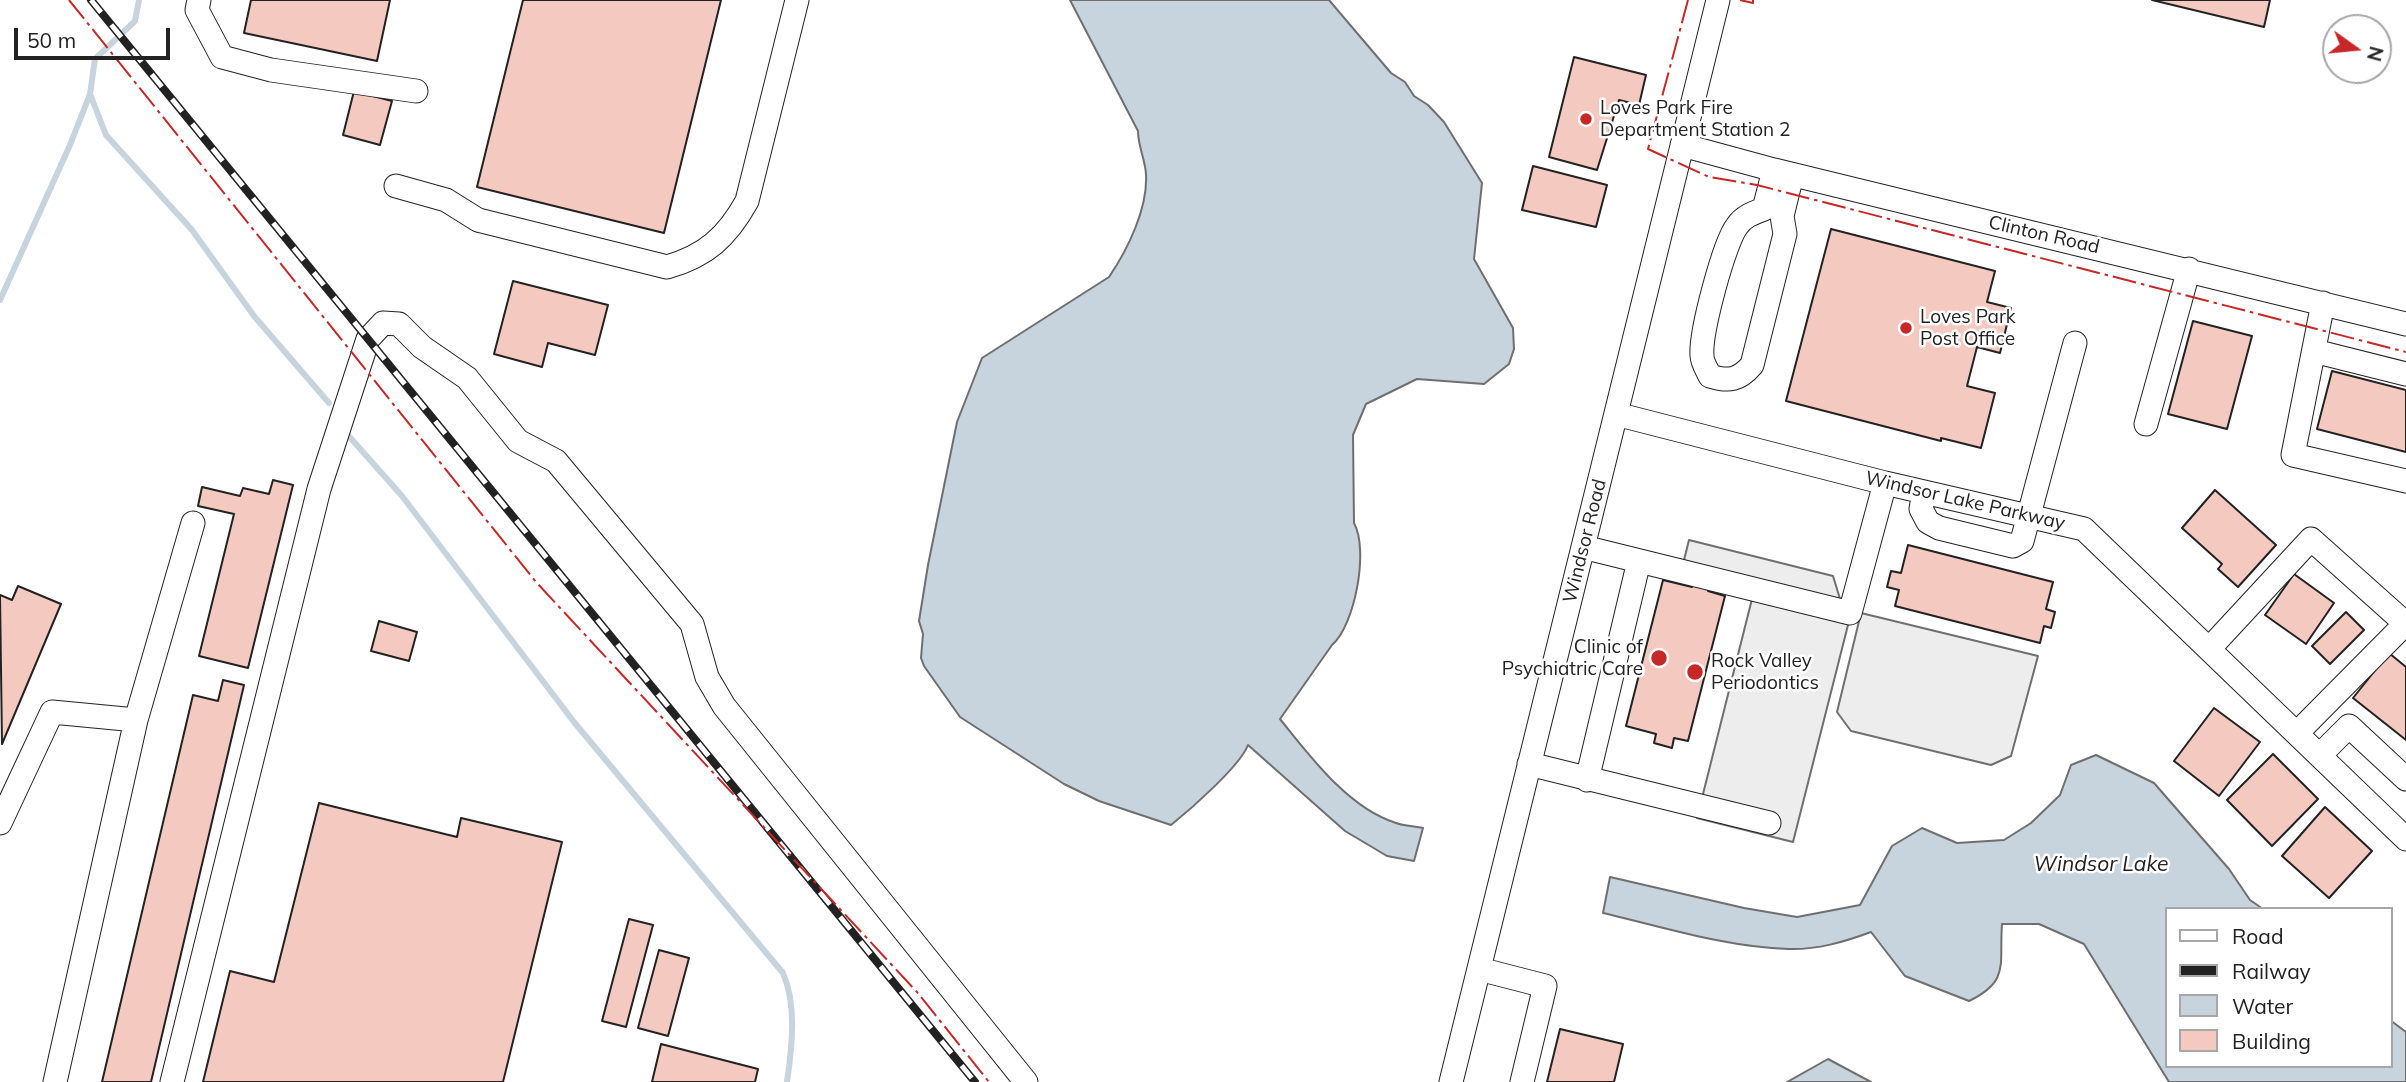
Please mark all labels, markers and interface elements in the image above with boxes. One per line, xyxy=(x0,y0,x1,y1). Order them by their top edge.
scale bar xyxy=(18,14,173,58)
north arrow xyxy=(2322,14,2392,84)
text: 50 m xyxy=(27,27,76,53)
text: N xyxy=(2362,44,2389,64)
place label: Loves Park Fire Department Station 2 xyxy=(1600,97,1791,141)
marker: Loves Park Fire Department Station 2 xyxy=(1578,111,1594,127)
street label: Clinton Road xyxy=(1986,211,2102,259)
place label: Loves Park Post Office xyxy=(1920,306,2016,350)
marker: Loves Park Post Office xyxy=(1898,320,1914,336)
street label: Windsor Lake Parkway xyxy=(1863,467,2067,535)
street label: Windsor Road xyxy=(1559,477,1611,605)
place label: Clinic of Psychiatric Care xyxy=(1502,636,1643,680)
marker: Clinic of Psychiatric Care xyxy=(1649,648,1669,668)
place label: Rock Valley Periodontics xyxy=(1711,650,1819,694)
marker: Rock Valley Periodontics xyxy=(1685,662,1705,682)
water label: Windsor Lake xyxy=(2034,852,2168,878)
legend xyxy=(2164,907,2392,1068)
text: Road xyxy=(2232,923,2283,949)
text: Railway xyxy=(2232,958,2311,984)
text: Water xyxy=(2232,993,2293,1019)
text: Building xyxy=(2232,1028,2311,1054)

